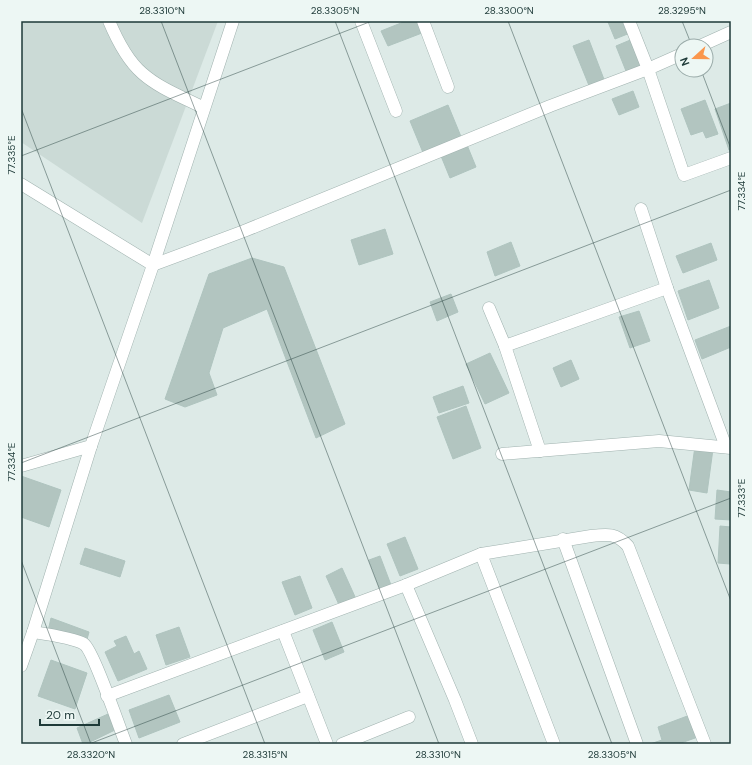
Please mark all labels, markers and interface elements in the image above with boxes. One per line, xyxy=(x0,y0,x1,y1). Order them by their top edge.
text: 28.3310°N xyxy=(139,4,185,17)
text: 28.3305°N xyxy=(311,4,359,17)
text: 28.3300°N xyxy=(484,4,534,17)
text: 28.3295°N xyxy=(658,4,706,17)
north arrow xyxy=(674,38,714,78)
text: N xyxy=(677,55,693,68)
text: 77.335°E xyxy=(5,135,18,175)
text: 77.334°E xyxy=(735,171,748,211)
text: 77.334°E xyxy=(5,442,18,482)
text: 77.333°E xyxy=(735,478,748,517)
scale bar xyxy=(40,701,99,727)
text: 20 m xyxy=(46,707,75,723)
text: 28.3320°N xyxy=(67,748,115,761)
text: 28.3315°N xyxy=(243,748,288,761)
text: 28.3310°N xyxy=(415,748,461,761)
text: 28.3305°N xyxy=(588,748,636,761)

